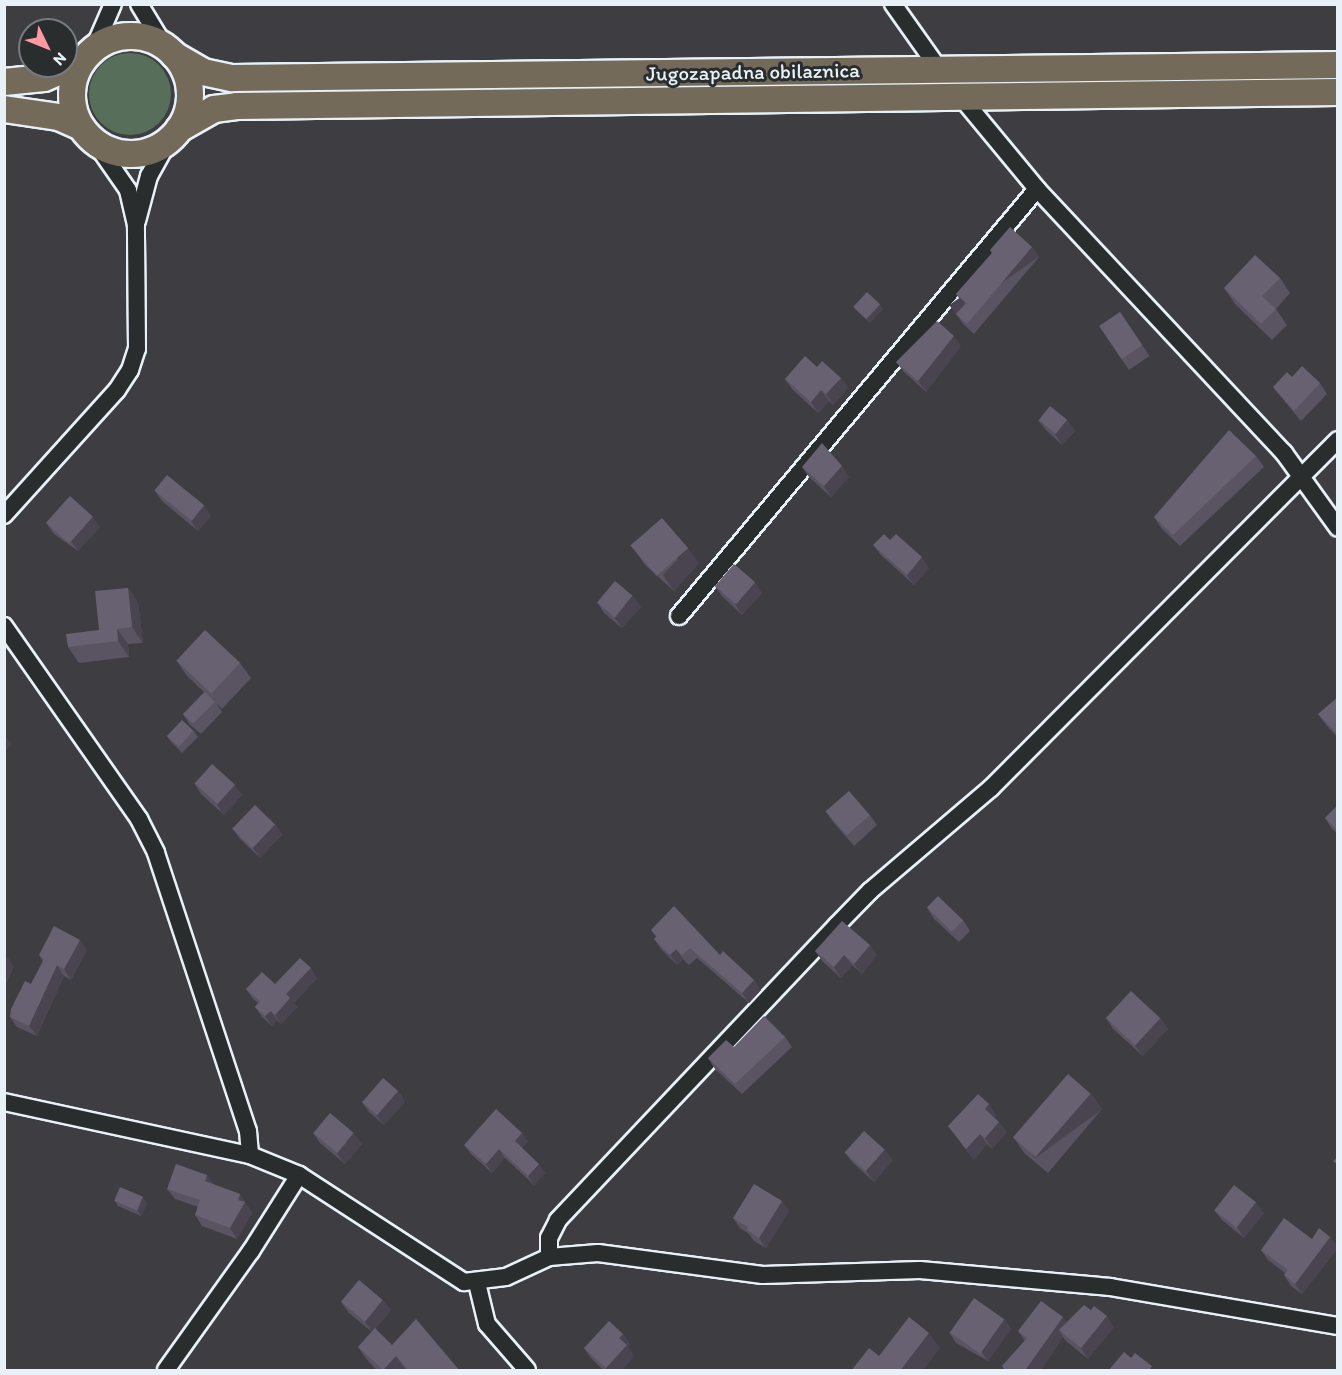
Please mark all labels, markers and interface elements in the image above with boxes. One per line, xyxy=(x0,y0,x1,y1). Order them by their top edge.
north arrow xyxy=(18,18,78,78)
text: N xyxy=(49,49,71,70)
street label: Jugozapadna obilaznica xyxy=(646,58,860,86)

